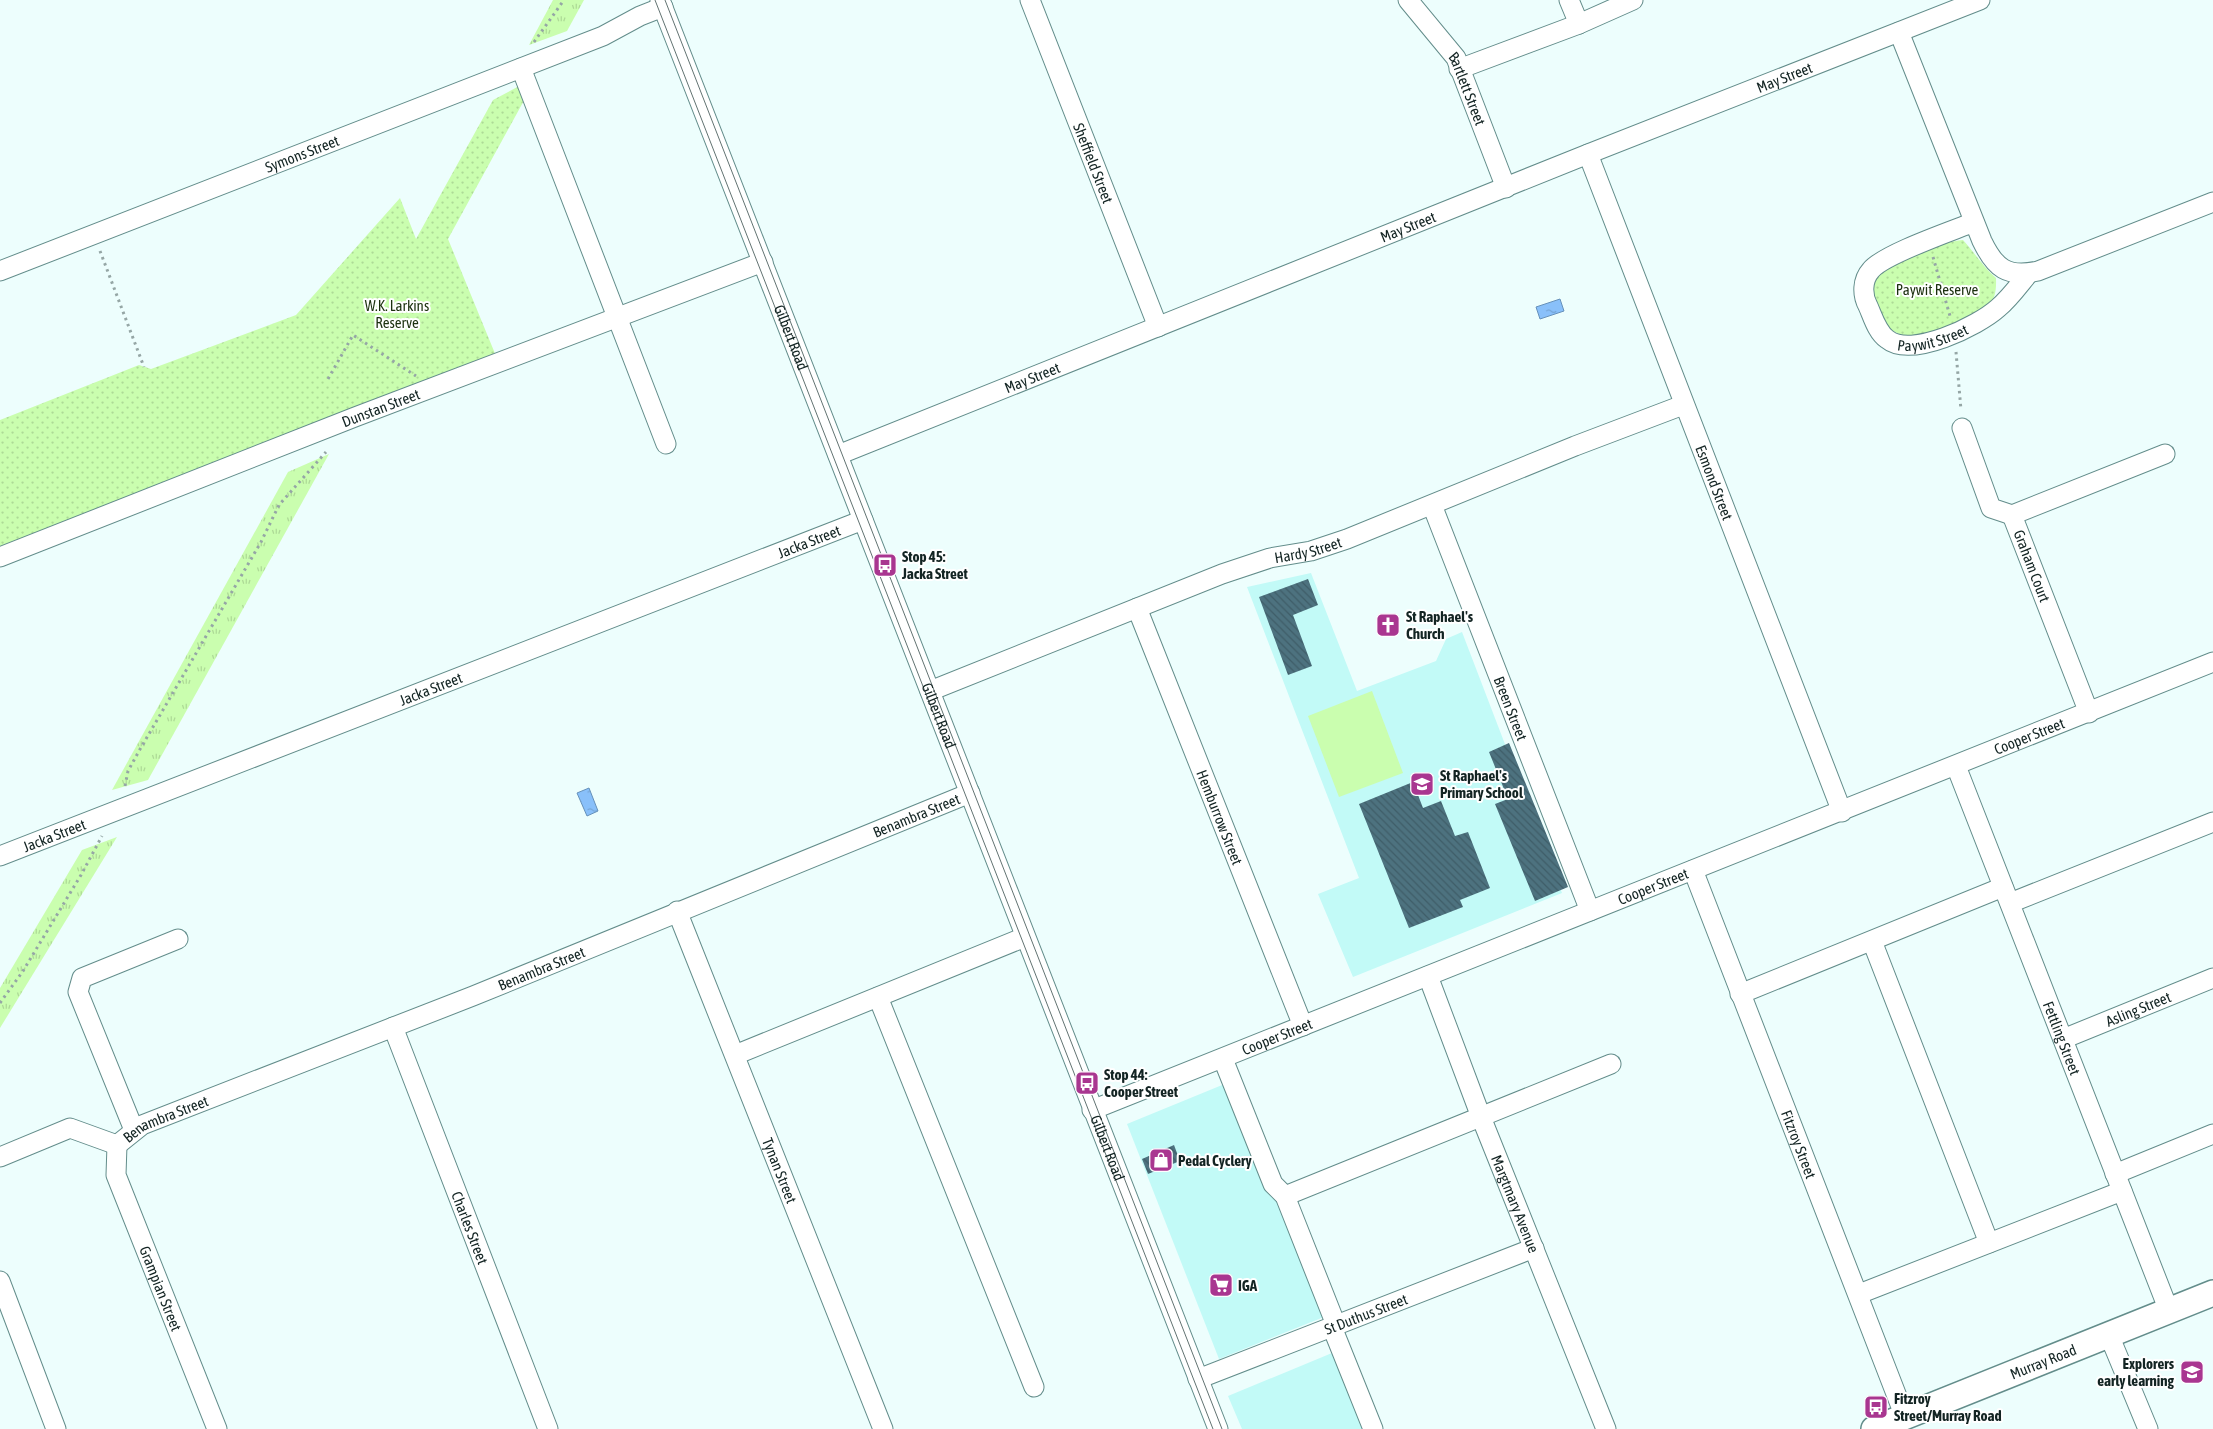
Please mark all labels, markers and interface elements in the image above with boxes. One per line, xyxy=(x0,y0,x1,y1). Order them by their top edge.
street label: Bartlett Street xyxy=(1446,48,1490,128)
street label: May Street xyxy=(1754,58,1814,95)
street label: Sheffield Street xyxy=(1070,120,1117,206)
street label: Symons Street xyxy=(263,131,341,175)
street label: May Street xyxy=(1378,208,1438,245)
park label: Paywit Reserve xyxy=(1896,281,1979,298)
park label: W.K. Larkins Reserve xyxy=(365,297,429,331)
street label: Gilbert Road xyxy=(771,302,812,372)
street label: Paywit Street xyxy=(1896,320,1971,354)
street label: May Street xyxy=(1002,358,1062,396)
street label: Dunstan Street xyxy=(339,385,422,430)
street label: Esmond Street xyxy=(1693,442,1737,522)
street label: Jacka Street xyxy=(775,521,843,561)
street label: Graham Court xyxy=(2010,528,2054,604)
street label: Hardy Street xyxy=(1273,533,1344,566)
place label: Stop 45: Jacka Street xyxy=(901,548,969,582)
bus stop icon: Stop 45: Jacka Street xyxy=(872,552,898,578)
place label: St Raphael's Church xyxy=(1406,608,1474,642)
church icon: St Raphael's Church xyxy=(1375,612,1401,638)
street label: Jacka Street xyxy=(397,668,464,708)
street label: Breen Street xyxy=(1491,674,1531,743)
street label: Gilbert Road xyxy=(919,680,960,750)
street label: Cooper Street xyxy=(1991,714,2067,757)
street label: Hemburrow Street xyxy=(1194,767,1246,867)
place label: St Raphael's Primary School xyxy=(1440,767,1524,801)
school or university icon: St Raphael's Primary School xyxy=(1409,771,1435,797)
street label: Benambra Street xyxy=(870,790,962,840)
street label: Jacka Street xyxy=(20,815,88,855)
street label: Cooper Street xyxy=(1615,864,1691,908)
street label: Benambra Street xyxy=(495,943,587,993)
street label: Asling Street xyxy=(2103,988,2173,1029)
street label: Fettling Street xyxy=(2040,999,2084,1077)
street label: Cooper Street xyxy=(1239,1014,1314,1058)
place label: Stop 44: Cooper Street xyxy=(1104,1066,1179,1100)
bus stop icon: Stop 44: Cooper Street xyxy=(1074,1070,1100,1096)
street label: Benambra Street xyxy=(119,1092,210,1145)
street label: Fitzroy Street xyxy=(1778,1108,1820,1181)
street label: Gilbert Road xyxy=(1088,1113,1129,1183)
street label: Tynan Street xyxy=(759,1135,801,1205)
shop icon: Pedal Cyclery xyxy=(1148,1147,1174,1173)
place label: Pedal Cyclery xyxy=(1178,1152,1252,1169)
street label: Margtmary Avenue xyxy=(1489,1152,1543,1255)
street label: Charles Street xyxy=(449,1189,492,1266)
street label: Grampian Street xyxy=(137,1244,186,1333)
supermarket icon: IGA xyxy=(1208,1272,1234,1298)
place label: IGA xyxy=(1238,1277,1258,1294)
street label: St Duthus Street xyxy=(1322,1290,1410,1337)
street label: Murray Road xyxy=(2007,1340,2078,1382)
place label: Explorers early learning xyxy=(2097,1355,2175,1389)
school or university icon: Explorers early learning xyxy=(2179,1359,2205,1385)
place label: Fitzroy Street/Murray Road xyxy=(1894,1390,2002,1424)
bus stop icon: Fitzroy Street/Murray Road xyxy=(1863,1394,1889,1420)

